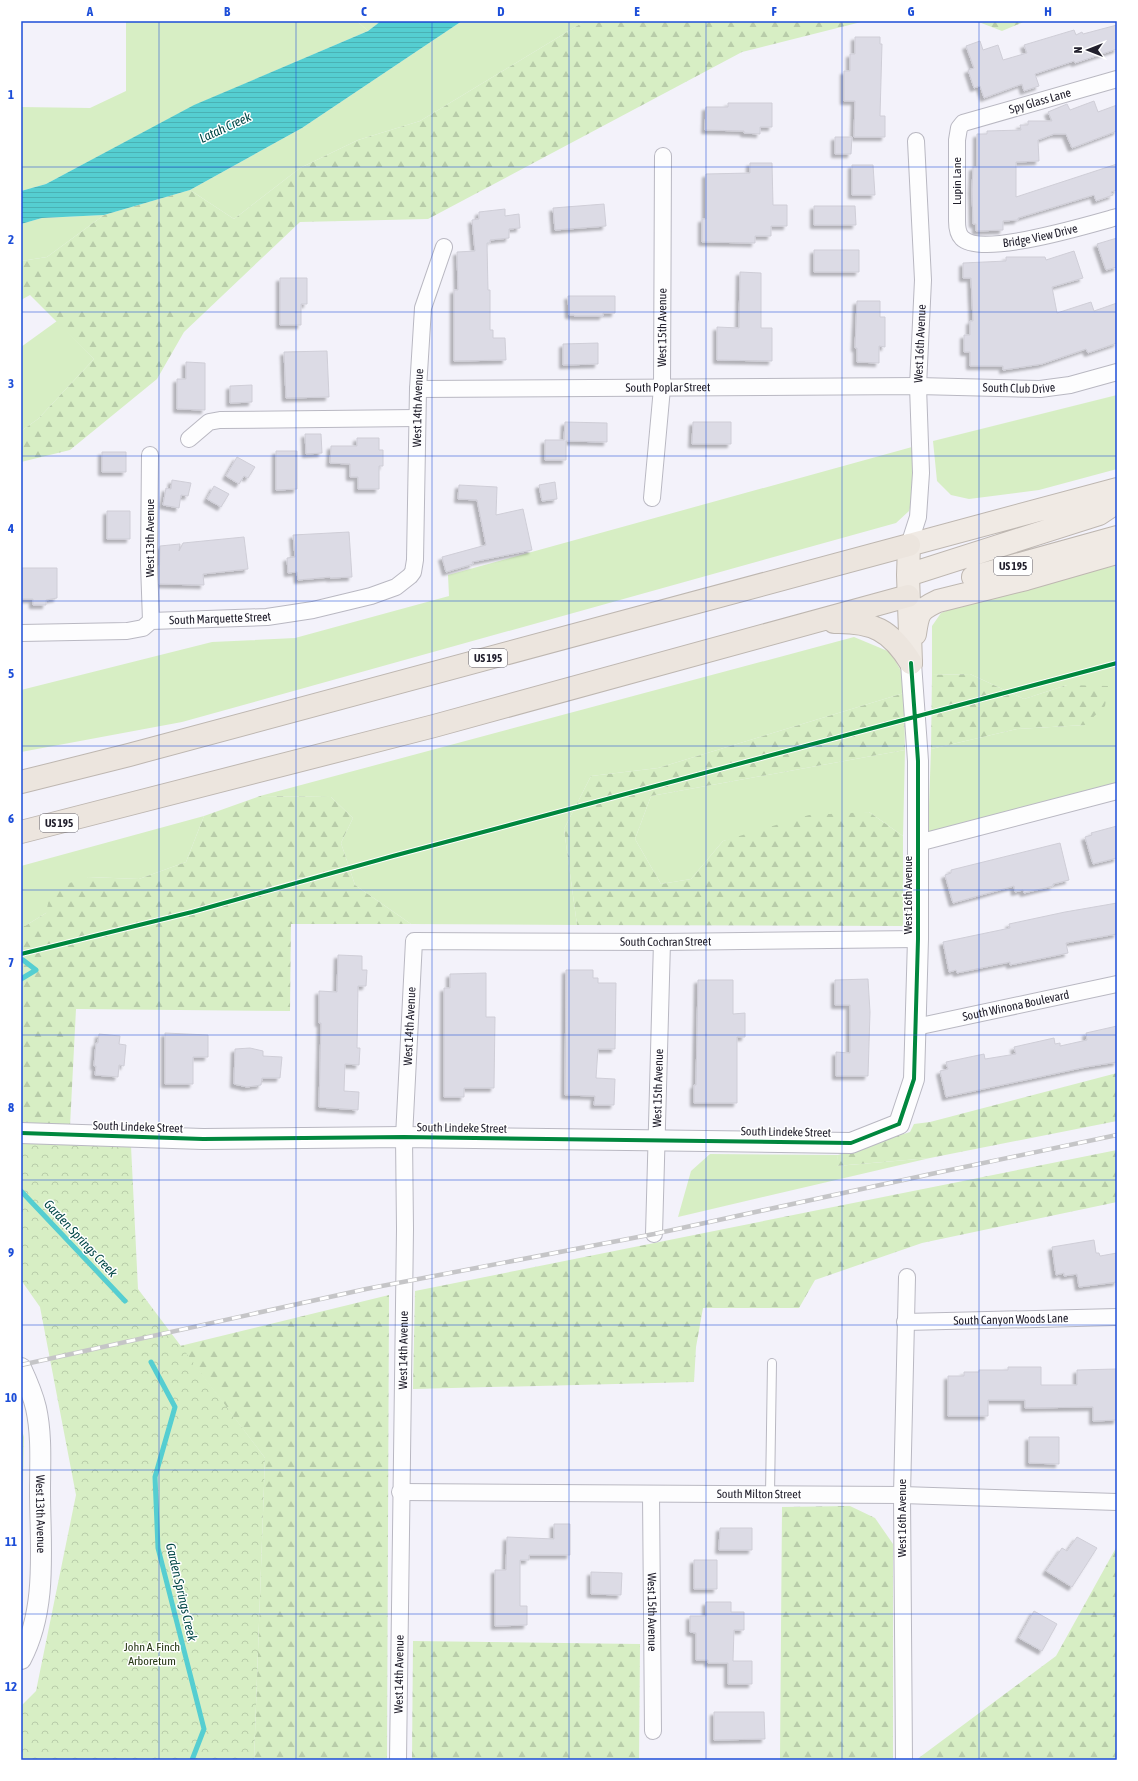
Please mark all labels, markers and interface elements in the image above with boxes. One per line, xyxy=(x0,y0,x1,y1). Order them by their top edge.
text: A xyxy=(86,4,94,19)
text: B xyxy=(224,4,231,19)
text: C xyxy=(361,4,367,19)
text: D xyxy=(497,4,505,19)
text: E xyxy=(634,4,640,19)
text: F xyxy=(771,4,777,19)
text: G xyxy=(908,4,915,19)
text: H xyxy=(1044,4,1052,19)
north arrow xyxy=(1068,30,1108,70)
text: N xyxy=(1072,47,1084,53)
street label: Spy Glass Lane xyxy=(1007,85,1073,117)
text: 1 xyxy=(8,87,14,102)
water label: Latah Creek xyxy=(197,109,254,146)
street label: Lupin Lane xyxy=(950,157,964,205)
street label: Bridge View Drive xyxy=(1002,221,1079,250)
text: 2 xyxy=(8,232,14,247)
street label: West 15th Avenue xyxy=(655,288,669,367)
street label: West 16th Avenue xyxy=(911,304,929,383)
street label: West 14th Avenue xyxy=(410,368,426,447)
text: 3 xyxy=(8,376,14,391)
street label: South Poplar Street xyxy=(626,380,711,395)
street label: South Club Drive xyxy=(983,380,1056,396)
street label: West 13th Avenue xyxy=(143,499,157,577)
text: 4 xyxy=(7,521,14,536)
road number: US 195 xyxy=(994,557,1032,575)
street label: South Marquette Street xyxy=(169,609,272,627)
road number: US 195 xyxy=(469,649,507,667)
text: 5 xyxy=(8,666,14,681)
text: 6 xyxy=(8,811,14,826)
road number: US 195 xyxy=(40,814,78,832)
street label: West 16th Avenue xyxy=(901,856,915,934)
street label: South Cochran Street xyxy=(620,934,712,949)
text: 7 xyxy=(8,955,14,970)
street label: West 14th Avenue xyxy=(401,987,419,1066)
street label: South Winona Boulevard xyxy=(961,987,1070,1024)
street label: West 15th Avenue xyxy=(650,1049,666,1128)
text: 8 xyxy=(8,1100,14,1115)
street label: South Lindeke Street xyxy=(93,1118,184,1136)
street label: South Lindeke Street xyxy=(417,1120,508,1136)
street label: South Lindeke Street xyxy=(741,1124,832,1140)
water label: Garden Springs Creek xyxy=(41,1197,121,1280)
text: 9 xyxy=(8,1245,14,1260)
street label: West 14th Avenue xyxy=(396,1311,411,1389)
street label: South Canyon Woods Lane xyxy=(953,1311,1069,1328)
text: 10 xyxy=(5,1390,17,1405)
street label: West 13th Avenue xyxy=(33,1475,48,1553)
street label: West 16th Avenue xyxy=(895,1479,909,1557)
street label: South Milton Street xyxy=(717,1487,802,1501)
text: 11 xyxy=(5,1534,17,1549)
water label: Garden Springs Creek xyxy=(163,1542,200,1643)
street label: West 15th Avenue xyxy=(645,1573,659,1651)
street label: West 14th Avenue xyxy=(392,1635,407,1713)
park label: John A. Finch Arboretum xyxy=(124,1640,180,1668)
text: 12 xyxy=(5,1679,17,1694)

